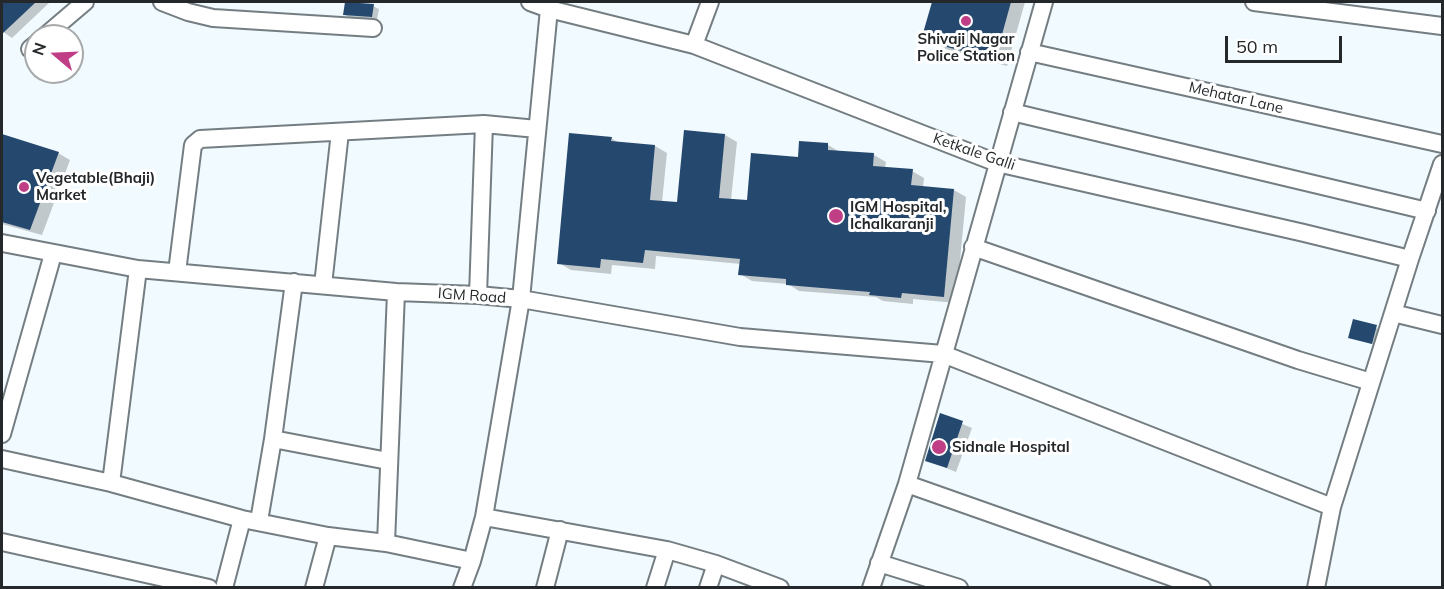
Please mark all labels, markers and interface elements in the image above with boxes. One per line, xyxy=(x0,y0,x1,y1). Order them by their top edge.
marker: Shivaji Nagar Police Station xyxy=(959,14,973,28)
north arrow xyxy=(24,24,84,84)
scale bar xyxy=(1228,24,1345,62)
place label: Shivaji Nagar Police Station xyxy=(917,30,1015,65)
text: 50 m xyxy=(1236,35,1278,58)
text: N xyxy=(27,40,50,58)
street label: Mehatar Lane xyxy=(1187,78,1285,118)
street label: Ketkale Galli xyxy=(931,130,1017,174)
place label: Vegetable(Bhaji) Market xyxy=(36,169,155,204)
marker: Vegetable(Bhaji) Market xyxy=(17,180,31,194)
place label: IGM Hospital, Ichalkaranji xyxy=(850,198,946,233)
marker: IGM Hospital, Ichalkaranji xyxy=(827,207,845,225)
street label: IGM Road xyxy=(437,285,507,307)
marker: Sidnale Hospital xyxy=(930,438,948,456)
place label: Sidnale Hospital xyxy=(952,438,1070,456)

